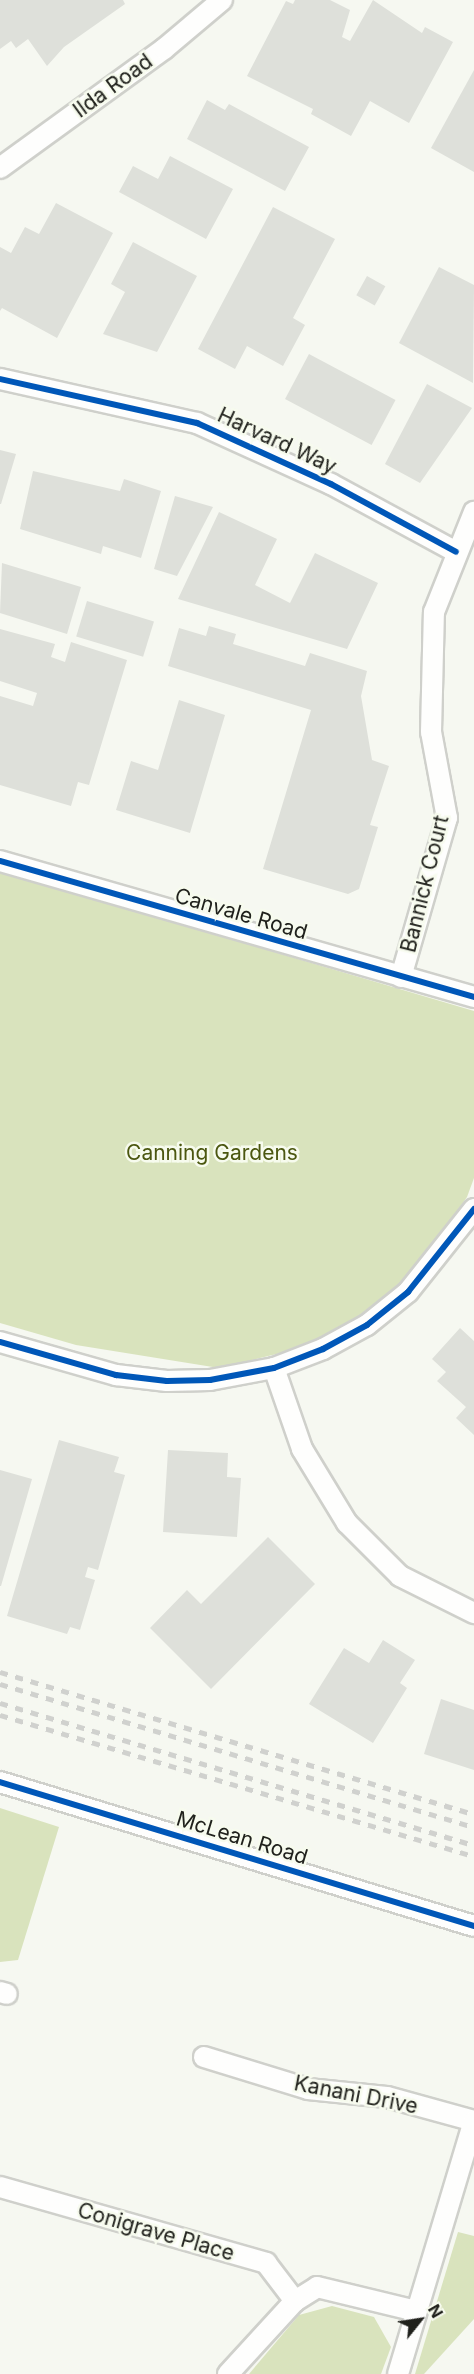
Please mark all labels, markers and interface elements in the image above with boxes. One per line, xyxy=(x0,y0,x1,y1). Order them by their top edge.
street label: Ilda Road xyxy=(68,49,158,123)
street label: Harvard Way xyxy=(214,402,340,480)
street label: Bannick Court xyxy=(396,813,454,955)
street label: Canvale Road xyxy=(172,883,310,945)
park label: Canning Gardens xyxy=(126,1140,298,1166)
street label: McLean Road xyxy=(173,1806,311,1870)
street label: Kanani Drive xyxy=(292,2071,420,2119)
street label: Conigrave Place xyxy=(75,2198,237,2266)
north arrow xyxy=(390,2290,450,2350)
text: N xyxy=(424,2301,447,2321)

